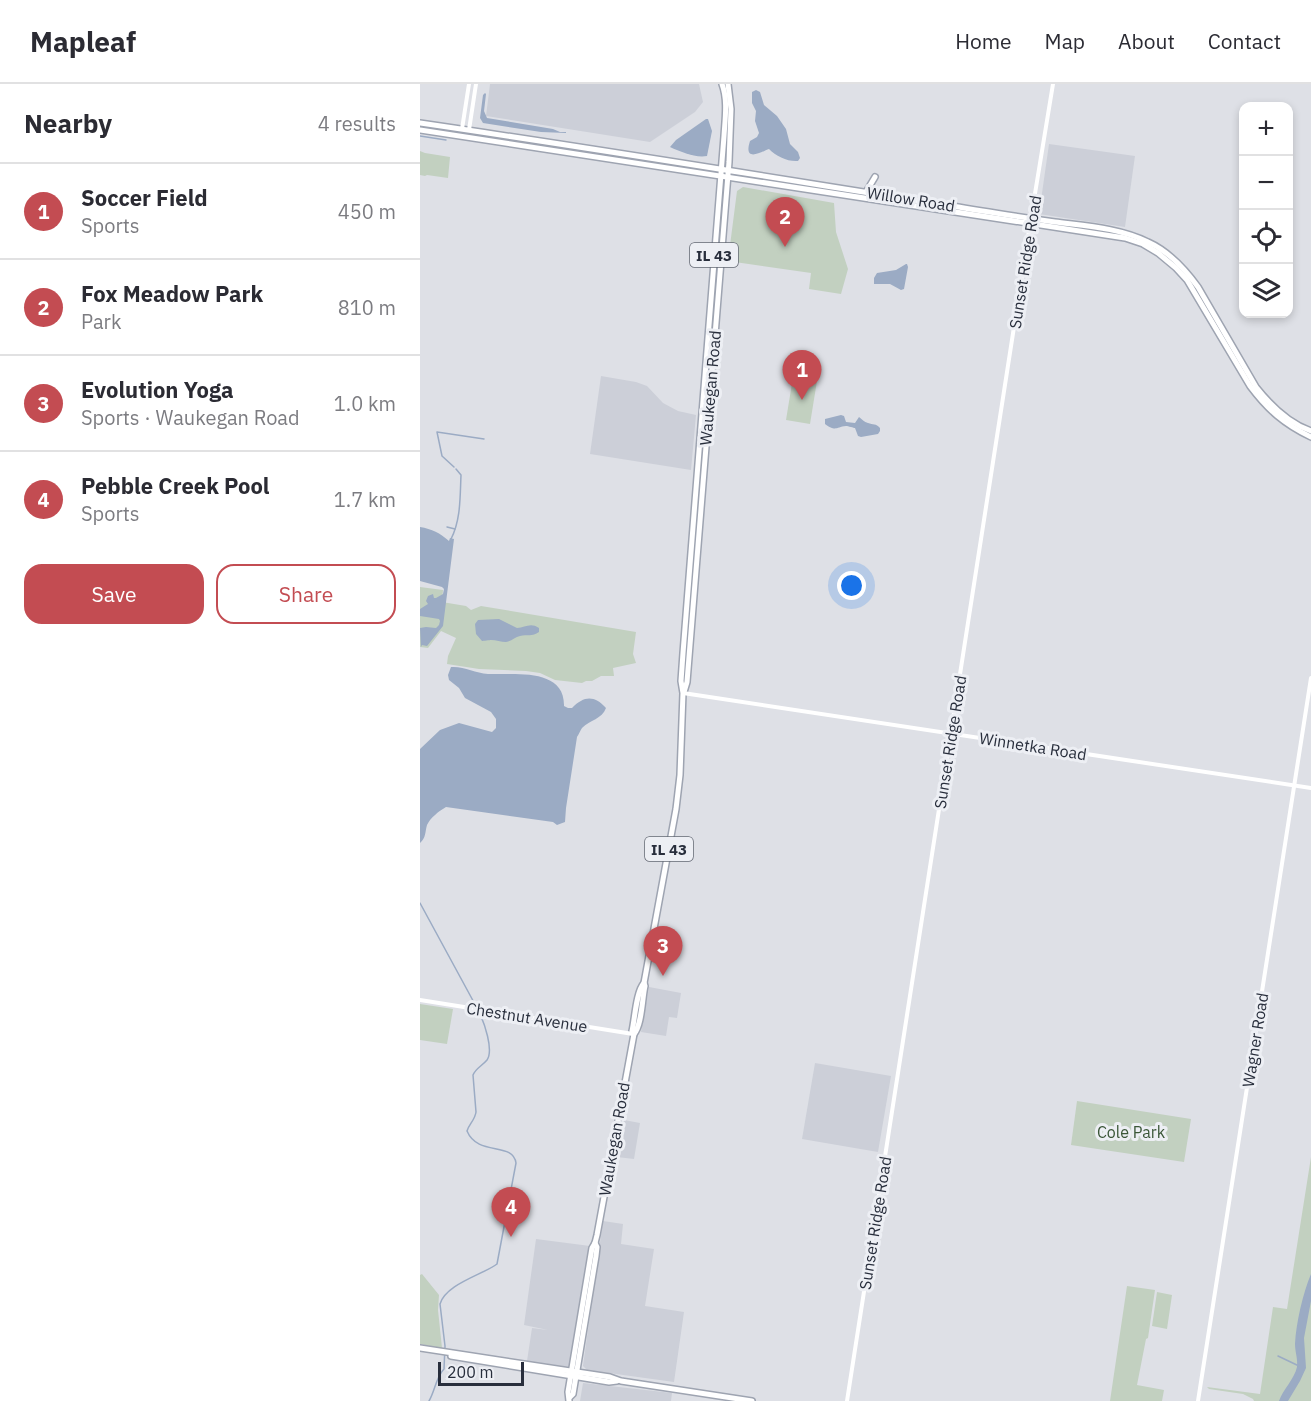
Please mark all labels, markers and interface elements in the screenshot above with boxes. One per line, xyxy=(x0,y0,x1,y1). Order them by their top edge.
text: Mapleaf xyxy=(30,23,136,60)
text: Home xyxy=(955,27,1012,55)
text: Map xyxy=(1045,27,1085,55)
text: About xyxy=(1118,27,1175,55)
text: Contact xyxy=(1208,27,1281,55)
map controls xyxy=(1239,102,1293,318)
button: + xyxy=(1239,102,1293,156)
text: Nearby xyxy=(24,106,112,140)
text: 4 results xyxy=(318,110,396,137)
button: − xyxy=(1239,156,1293,210)
street label: Willow Road xyxy=(866,182,956,216)
text: Soccer Field xyxy=(81,183,208,212)
street label: Sunset Ridge Road xyxy=(1005,194,1045,330)
text: 1 xyxy=(38,198,50,225)
text: 450 m xyxy=(338,198,396,225)
pin: 2 xyxy=(766,198,805,247)
button: locate xyxy=(1239,210,1293,264)
text: Sports xyxy=(81,212,140,239)
road number: IL 43 xyxy=(690,243,738,267)
button: layers xyxy=(1239,264,1293,318)
text: Fox Meadow Park xyxy=(81,279,263,308)
text: 2 xyxy=(38,294,50,321)
text: 810 m xyxy=(338,294,396,321)
text: Park xyxy=(81,308,121,335)
street label: Waukegan Road xyxy=(695,330,725,446)
pin: 1 xyxy=(782,350,821,400)
text: Evolution Yoga xyxy=(81,375,234,404)
text: 3 xyxy=(38,390,50,417)
text: 1.0 km xyxy=(334,390,396,417)
text: Sports · Waukegan Road xyxy=(81,404,300,431)
text: Pebble Creek Pool xyxy=(81,471,270,500)
text: 4 xyxy=(38,486,50,513)
text: 1.7 km xyxy=(334,486,396,513)
text: Sports xyxy=(81,500,140,527)
button: Save xyxy=(24,564,204,624)
button: Share xyxy=(216,564,396,624)
your location xyxy=(837,571,866,600)
street label: Sunset Ridge Road xyxy=(930,674,970,810)
street label: Winnetka Road xyxy=(978,728,1088,764)
road number: IL 43 xyxy=(645,837,693,861)
pin: 3 xyxy=(644,926,682,976)
street label: Wagner Road xyxy=(1238,991,1272,1089)
street label: Chestnut Avenue xyxy=(465,998,589,1036)
street label: Waukegan Road xyxy=(594,1081,634,1197)
park label: Cole Park xyxy=(1097,1122,1166,1142)
street label: Sunset Ridge Road xyxy=(855,1155,895,1291)
pin: 4 xyxy=(492,1188,530,1237)
scale bar xyxy=(438,1359,524,1386)
text: 200 m xyxy=(447,1362,494,1382)

